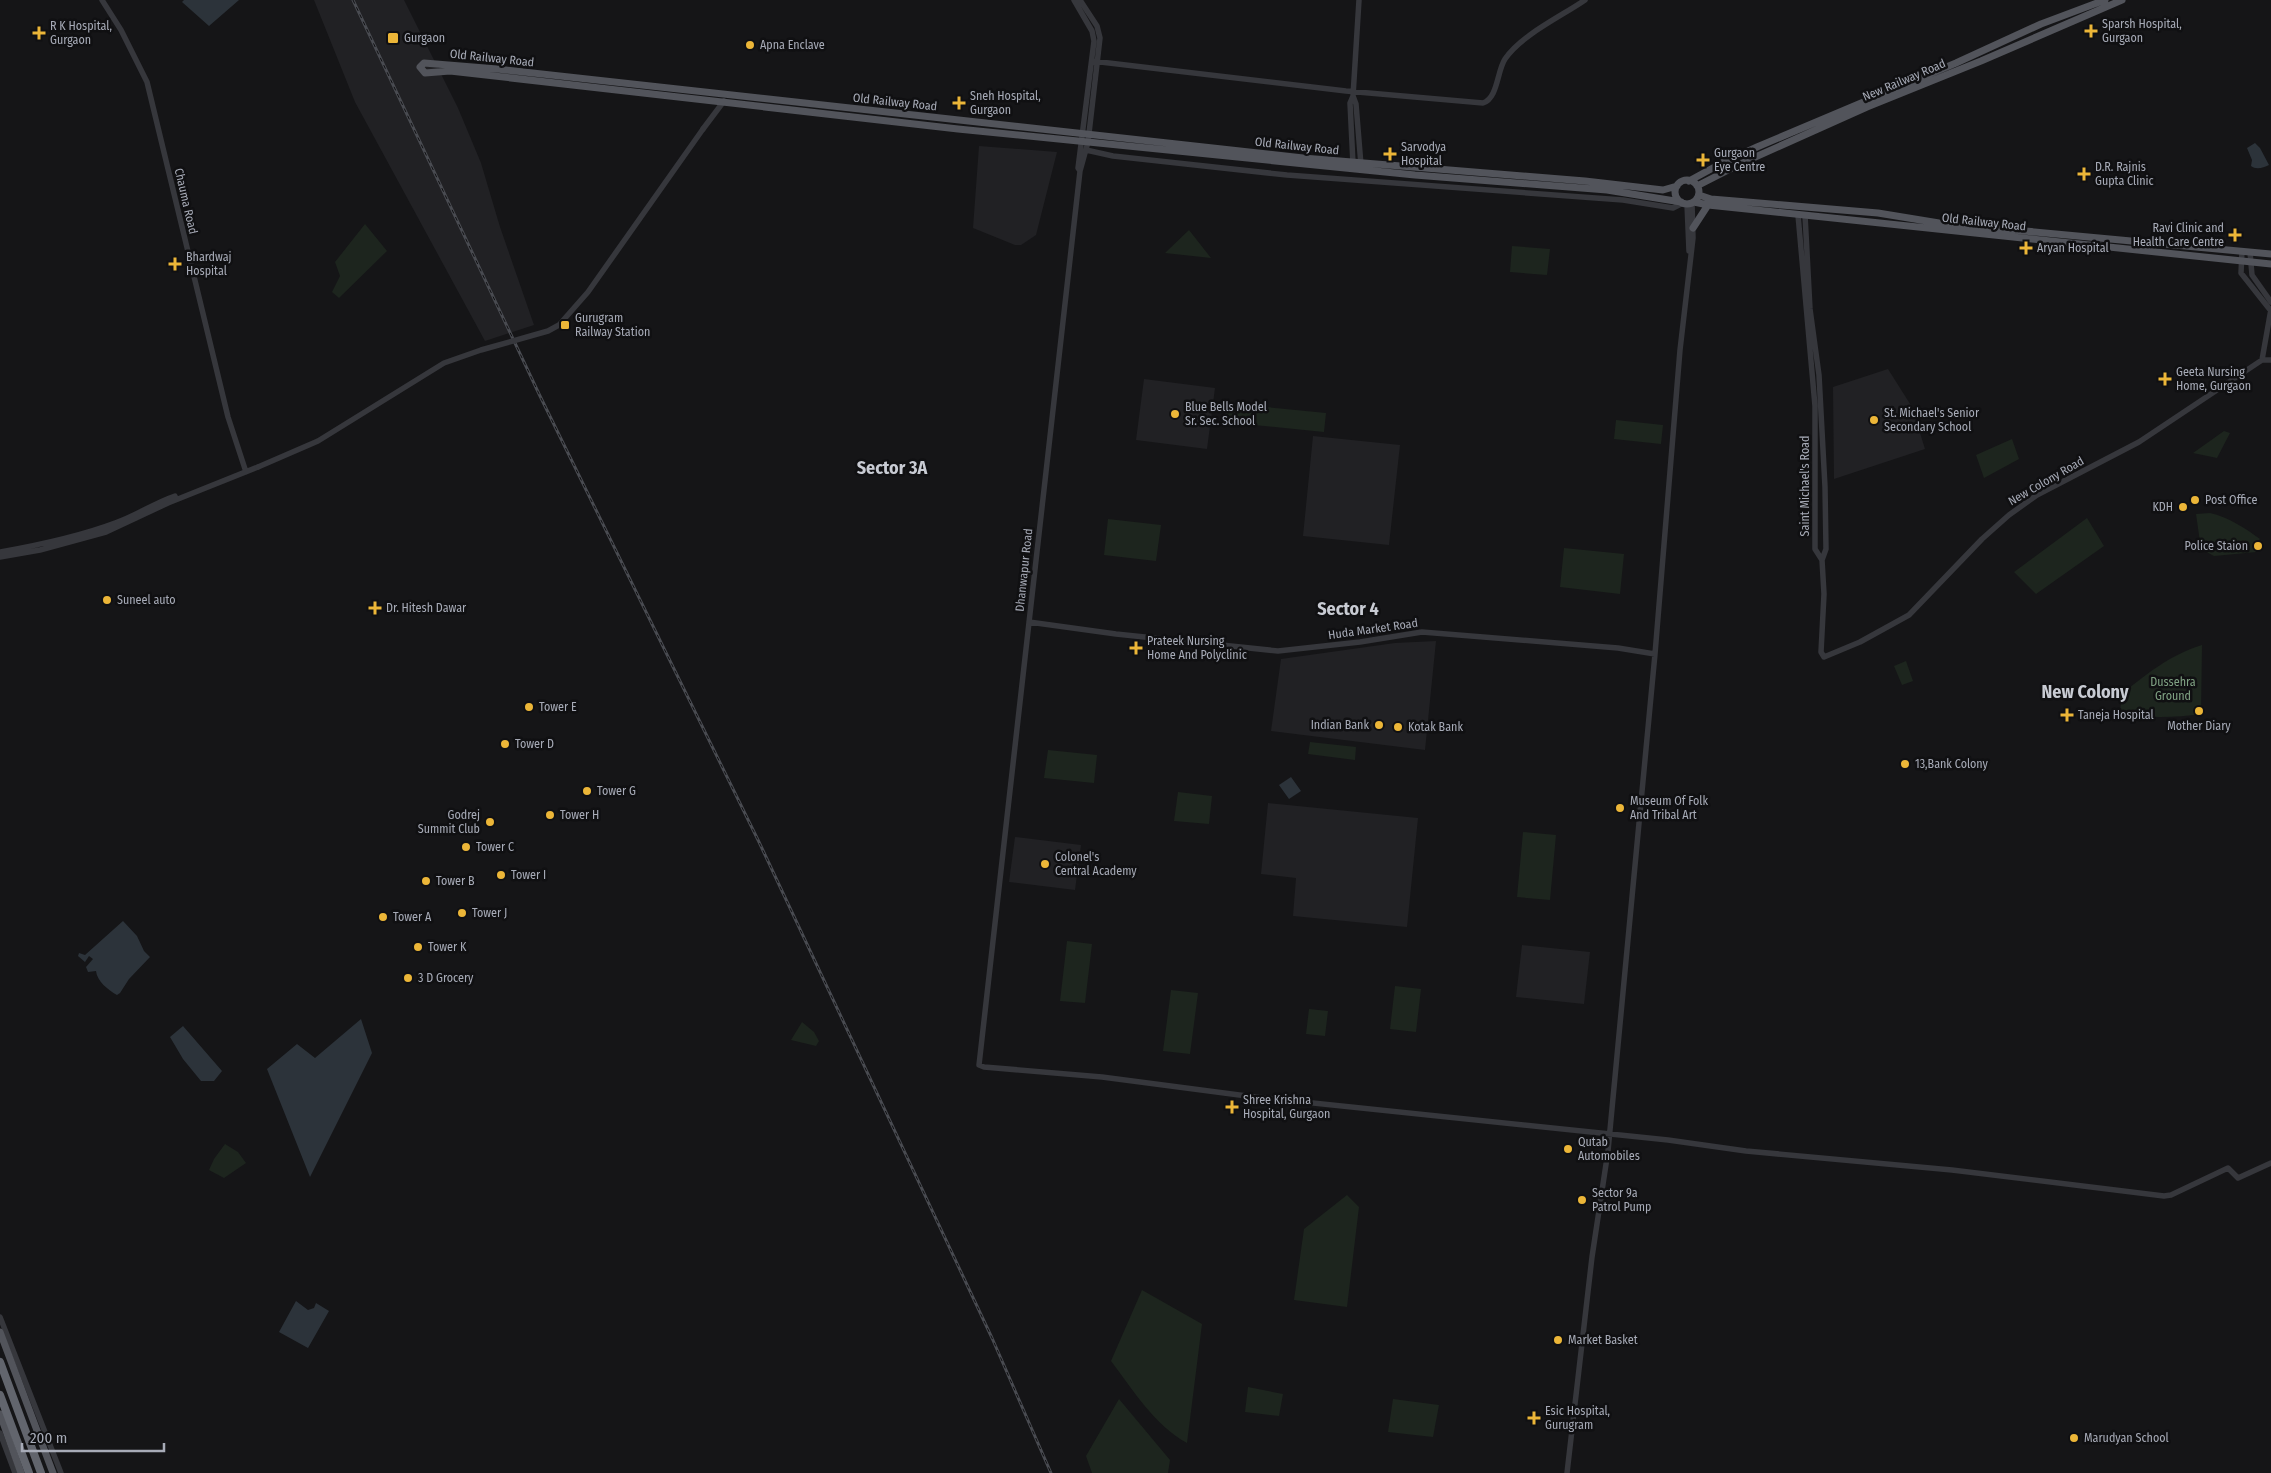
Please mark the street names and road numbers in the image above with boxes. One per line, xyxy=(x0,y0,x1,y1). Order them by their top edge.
street label: Old Railway Road xyxy=(449,47,535,69)
street label: New Railway Road xyxy=(1860,56,1948,104)
street label: Old Railway Road xyxy=(852,91,938,113)
street label: Old Railway Road xyxy=(1254,135,1340,157)
street label: Chauma Road xyxy=(172,167,200,235)
street label: Old Railway Road xyxy=(1941,211,2027,233)
street label: Saint Michael's Road xyxy=(1798,436,1812,536)
street label: New Colony Road xyxy=(2006,454,2086,508)
street label: Dhanwapur Road xyxy=(1013,528,1035,612)
street label: Huda Market Road xyxy=(1327,616,1419,642)

